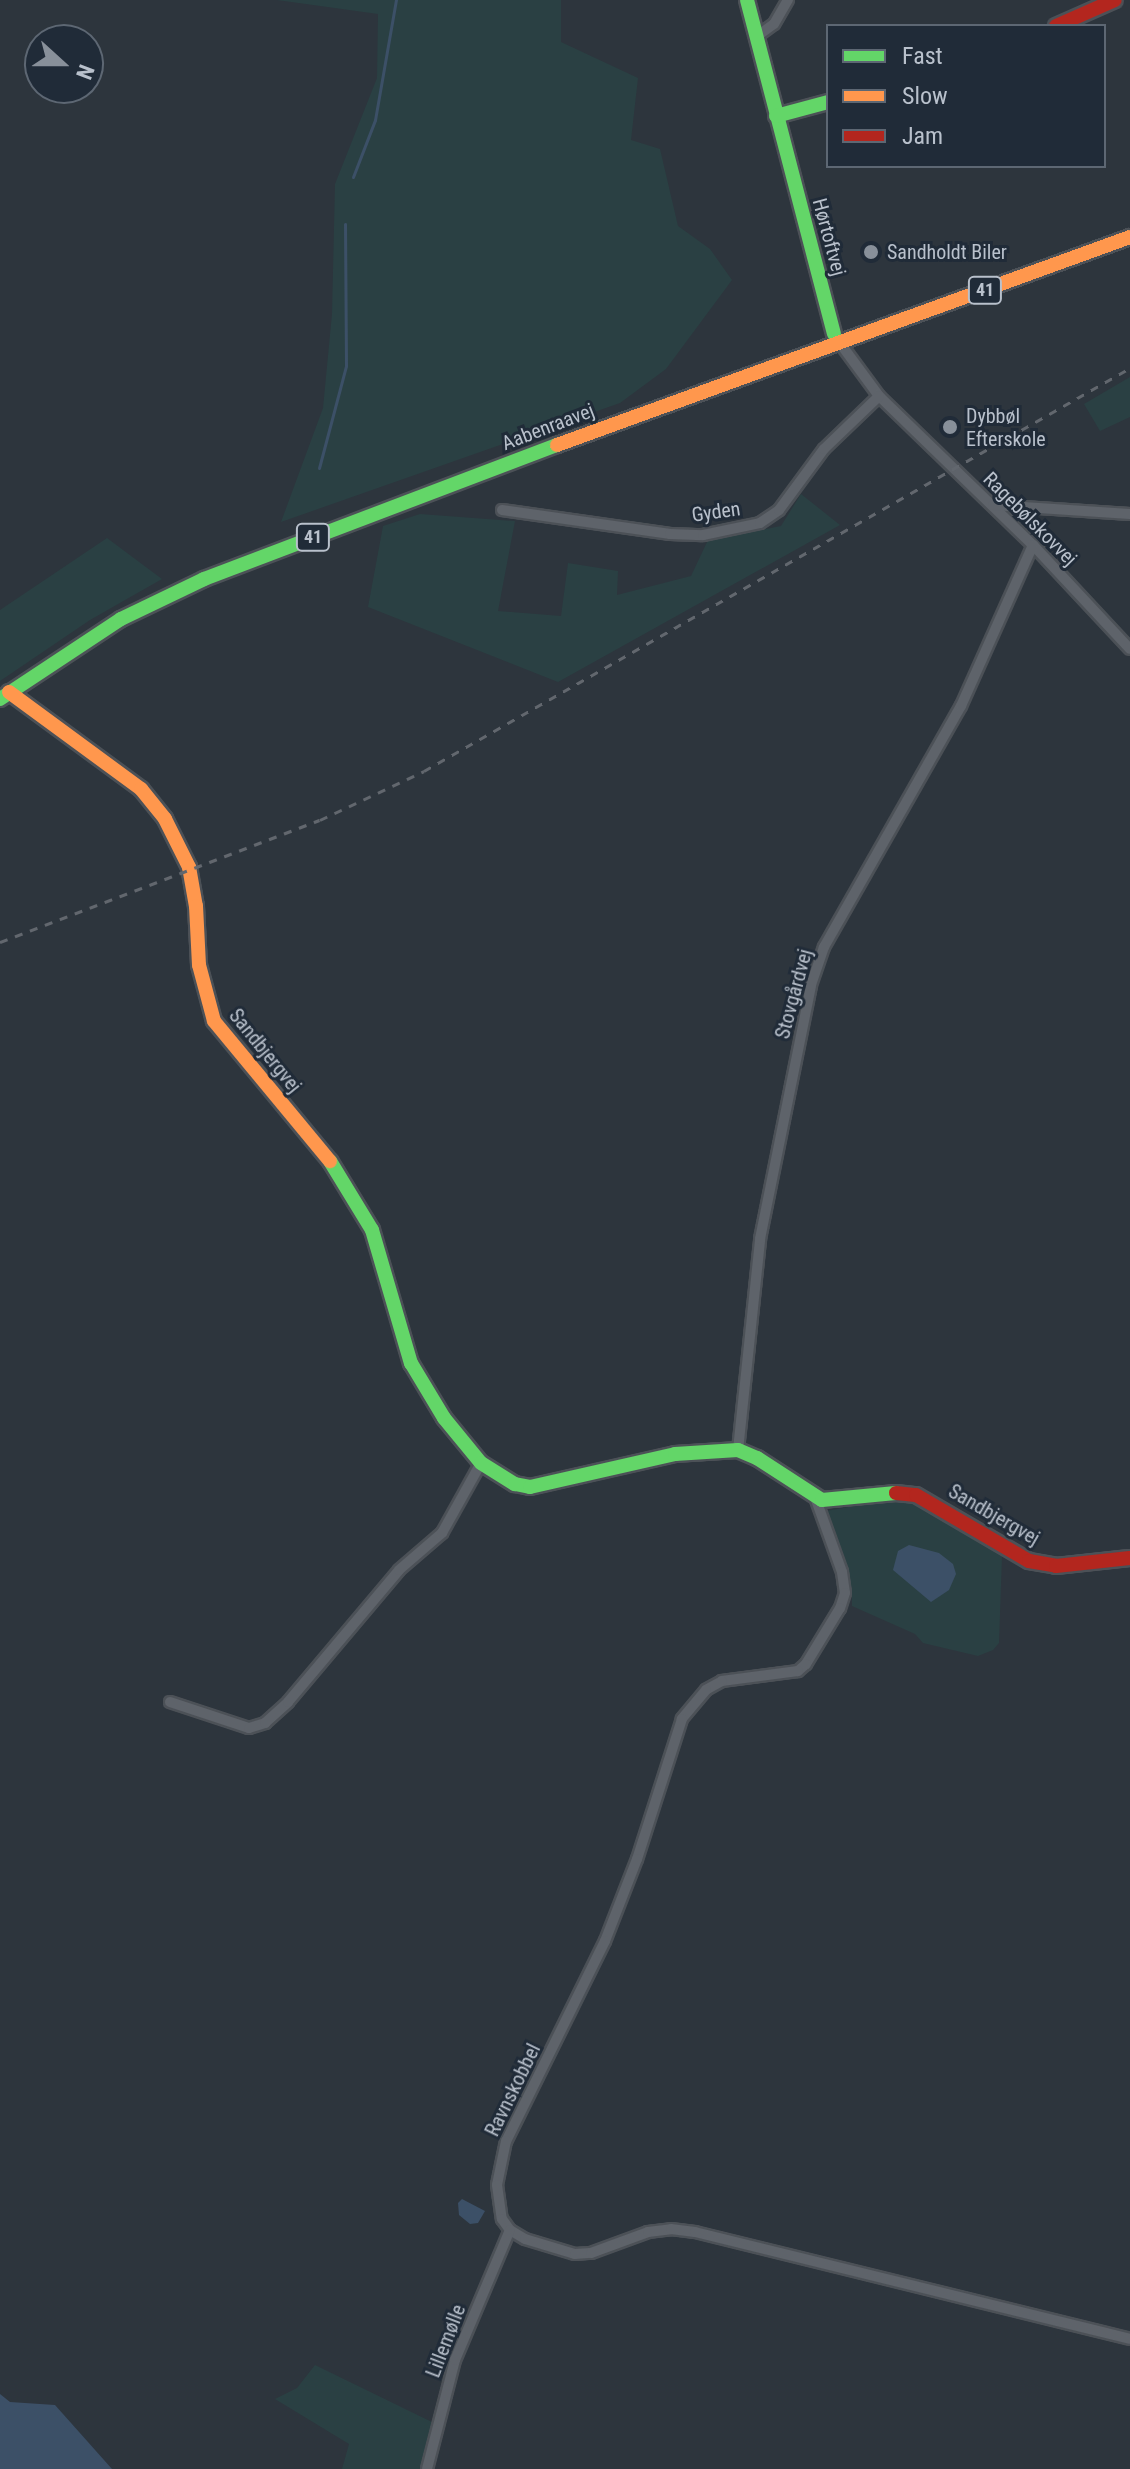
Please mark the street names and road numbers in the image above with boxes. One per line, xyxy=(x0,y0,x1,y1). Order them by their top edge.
street label: Hørtoftvej xyxy=(807,196,851,278)
road number: 41 xyxy=(967,276,1003,304)
street label: Aabenraavej xyxy=(498,398,598,456)
street label: Ragebølskovvej xyxy=(978,467,1082,571)
street label: Gyden xyxy=(690,497,742,527)
road number: 41 xyxy=(295,523,331,551)
street label: Stovgårdvej xyxy=(771,946,817,1042)
street label: Sandbjergvej xyxy=(224,1004,306,1098)
street label: Sandbjergvej xyxy=(944,1479,1044,1551)
street label: Ravnskobbel xyxy=(480,2040,546,2140)
street label: Lillemølle xyxy=(421,2301,471,2381)

